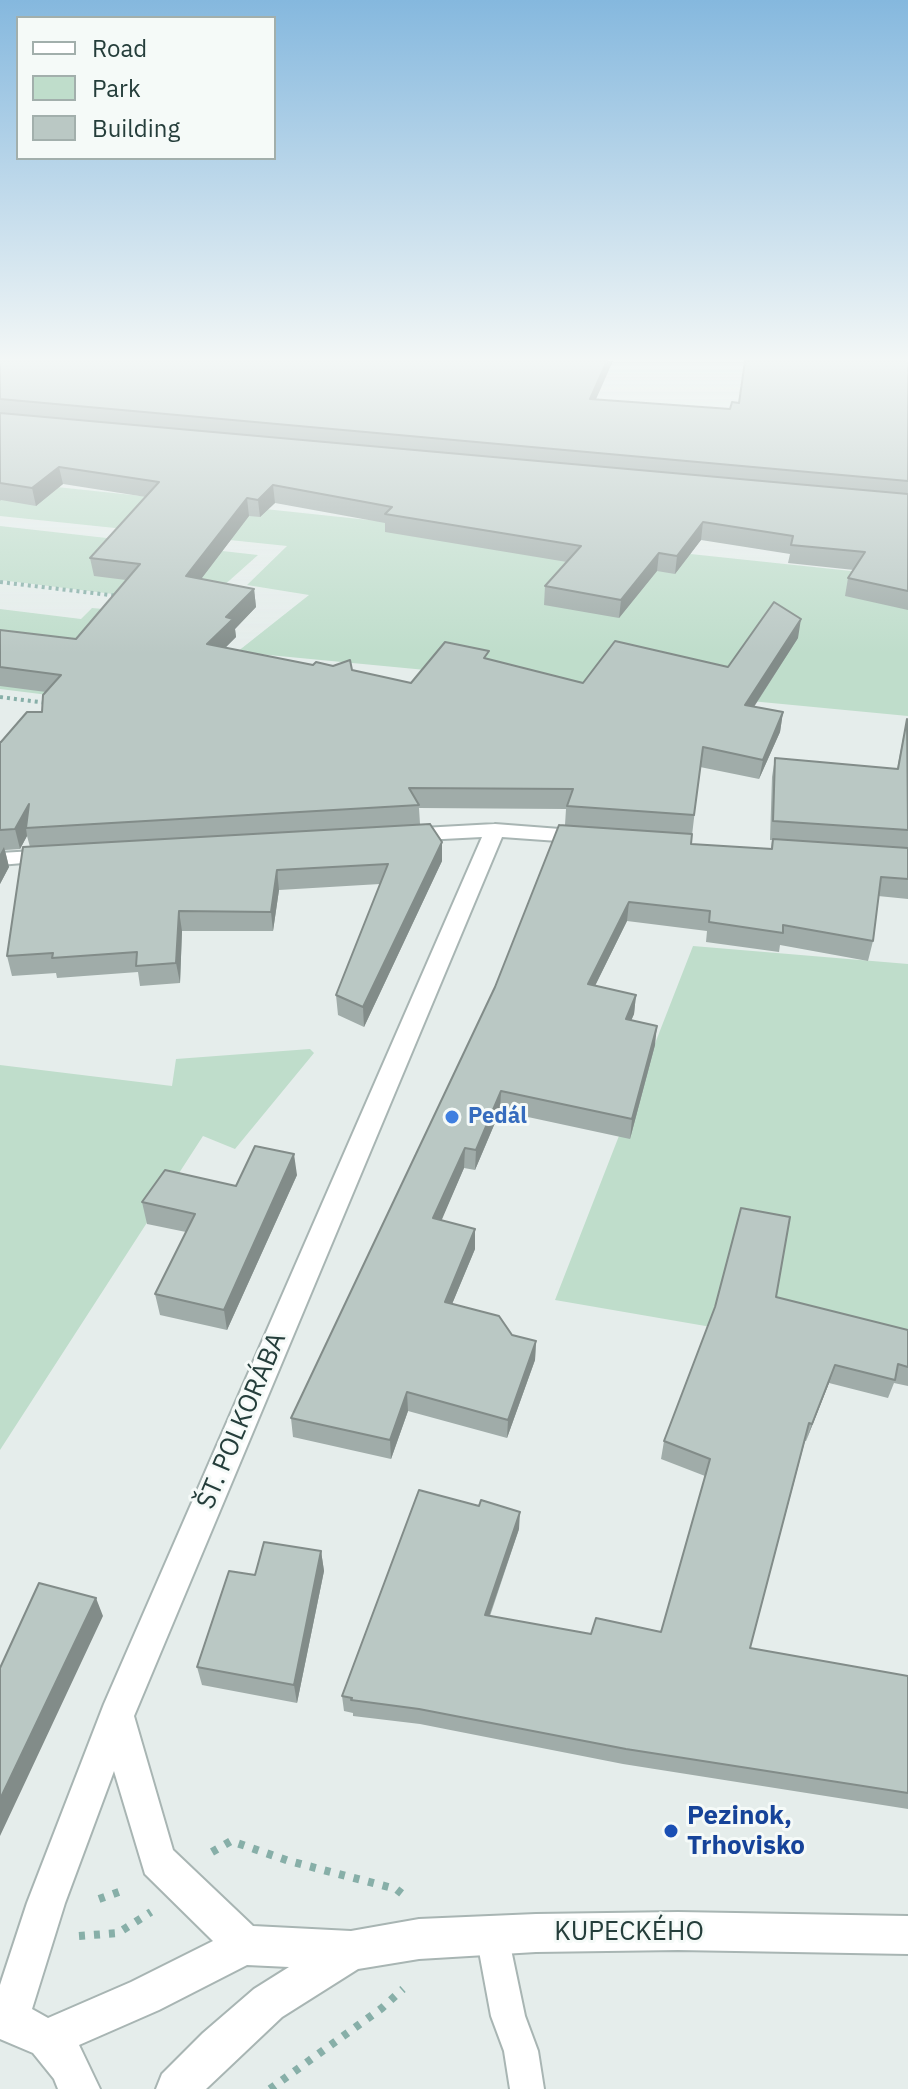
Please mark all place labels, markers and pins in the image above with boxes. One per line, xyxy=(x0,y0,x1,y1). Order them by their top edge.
place label: Pedál xyxy=(468,1104,527,1130)
marker: Pedál xyxy=(443,1108,461,1126)
place label: Pezinok, Trhovisko xyxy=(687,1800,805,1862)
marker: Pezinok, Trhovisko xyxy=(662,1822,680,1840)

